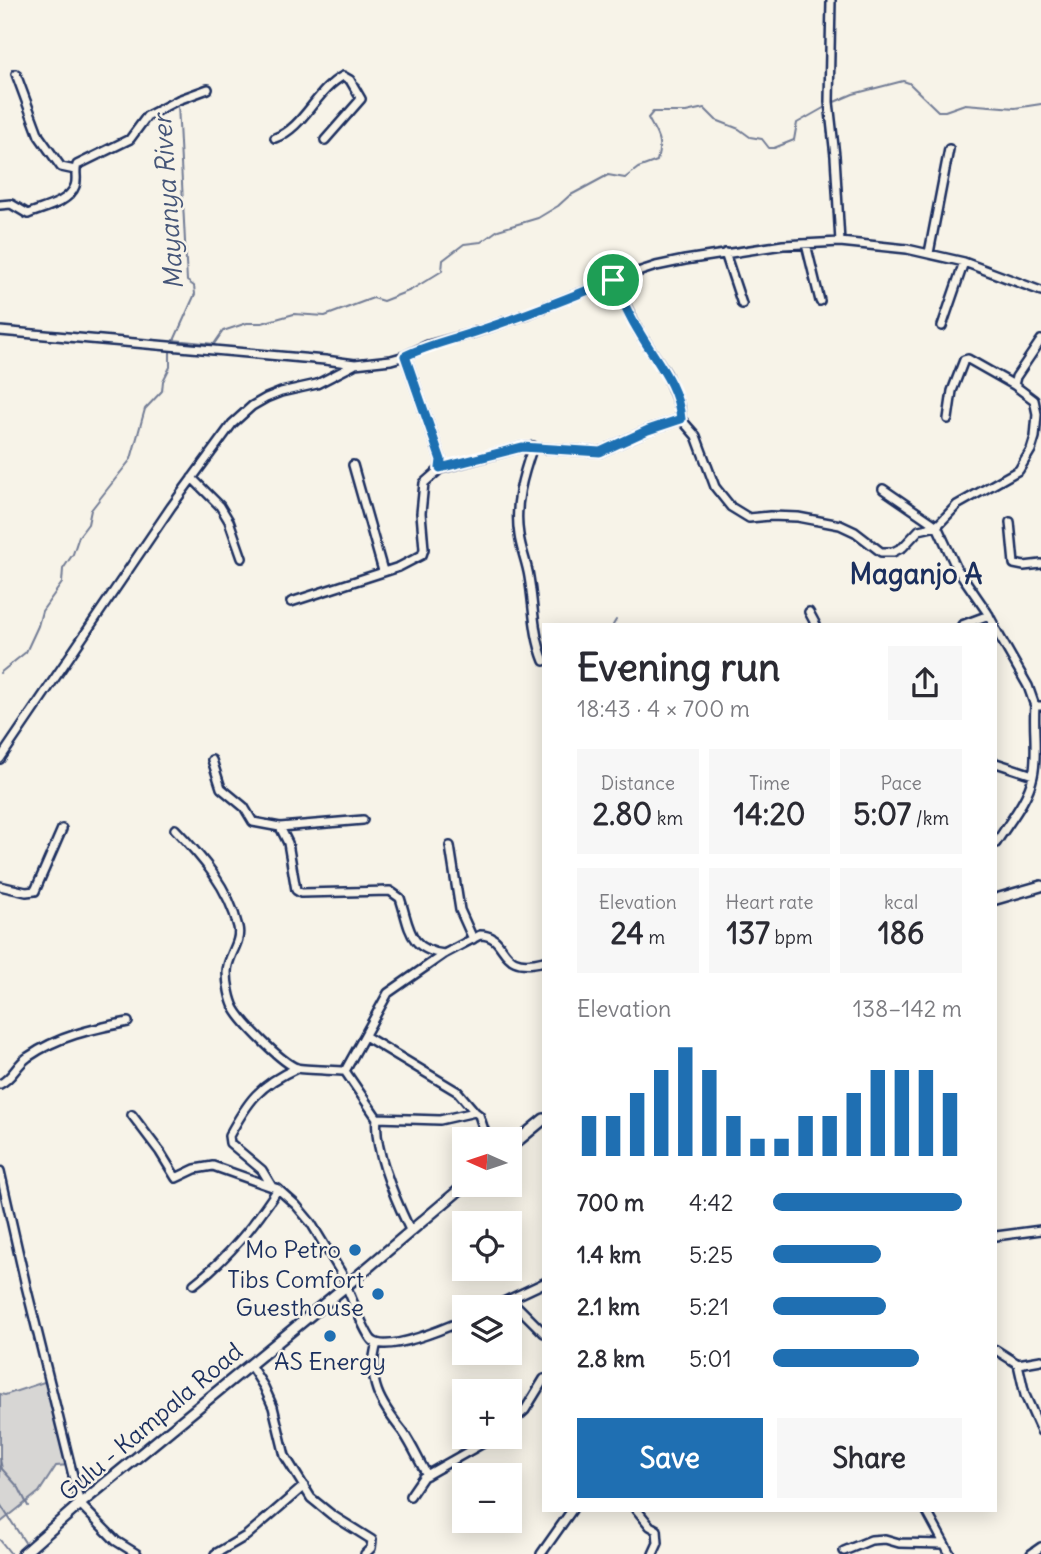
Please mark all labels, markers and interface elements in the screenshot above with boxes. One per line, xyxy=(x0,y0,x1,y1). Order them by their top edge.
water label: Mayanya River xyxy=(145,110,190,291)
pin xyxy=(583,250,643,310)
icon: arrive xyxy=(594,261,632,299)
district label: Maganjo A xyxy=(850,556,982,592)
text: Evening run xyxy=(577,644,780,691)
button: share xyxy=(888,646,962,720)
text: 18:43 · 4 × 700 m xyxy=(577,694,750,723)
text: Distance xyxy=(601,771,675,795)
text: Time xyxy=(749,771,790,795)
text: Pace xyxy=(881,771,922,795)
text: 2.80 xyxy=(593,795,652,833)
text: 14:20 xyxy=(733,795,806,833)
text: 5:07 xyxy=(853,795,911,833)
text: km xyxy=(652,806,683,830)
text: /km xyxy=(911,806,949,830)
text: Elevation xyxy=(599,890,677,914)
text: Heart rate xyxy=(725,890,814,914)
text: kcal xyxy=(884,890,918,914)
text: 24 xyxy=(611,914,644,952)
text: 137 xyxy=(726,914,770,952)
text: 186 xyxy=(878,914,924,952)
text: m xyxy=(644,925,665,949)
text: bpm xyxy=(770,925,813,949)
text: Elevation xyxy=(577,994,671,1023)
text: 138–142 m xyxy=(853,994,962,1023)
north arrow xyxy=(452,1127,522,1197)
map controls xyxy=(452,1127,522,1533)
text: 700 m xyxy=(577,1188,644,1217)
text: 4:42 xyxy=(689,1188,733,1217)
button: locate xyxy=(452,1211,522,1281)
place label: Mo Petro xyxy=(245,1234,341,1264)
text: 1.4 km xyxy=(577,1240,641,1269)
text: 5:25 xyxy=(689,1240,733,1269)
marker: Mo Petro xyxy=(347,1242,363,1258)
place label: Tibs Comfort Guesthouse xyxy=(227,1264,364,1322)
marker: Tibs Comfort Guesthouse xyxy=(370,1286,386,1302)
text: 2.1 km xyxy=(577,1292,640,1321)
text: 5:21 xyxy=(689,1292,729,1321)
button: layers xyxy=(452,1295,522,1365)
marker: AS Energy xyxy=(322,1328,338,1344)
street label: Gulu - Kampala Road xyxy=(53,1336,248,1507)
text: 2.8 km xyxy=(577,1344,645,1373)
text: 5:01 xyxy=(689,1344,732,1373)
place label: AS Energy xyxy=(274,1346,386,1376)
button: + xyxy=(452,1379,522,1449)
button: Save xyxy=(577,1418,763,1498)
button: Share xyxy=(777,1418,962,1498)
button: − xyxy=(452,1463,522,1533)

